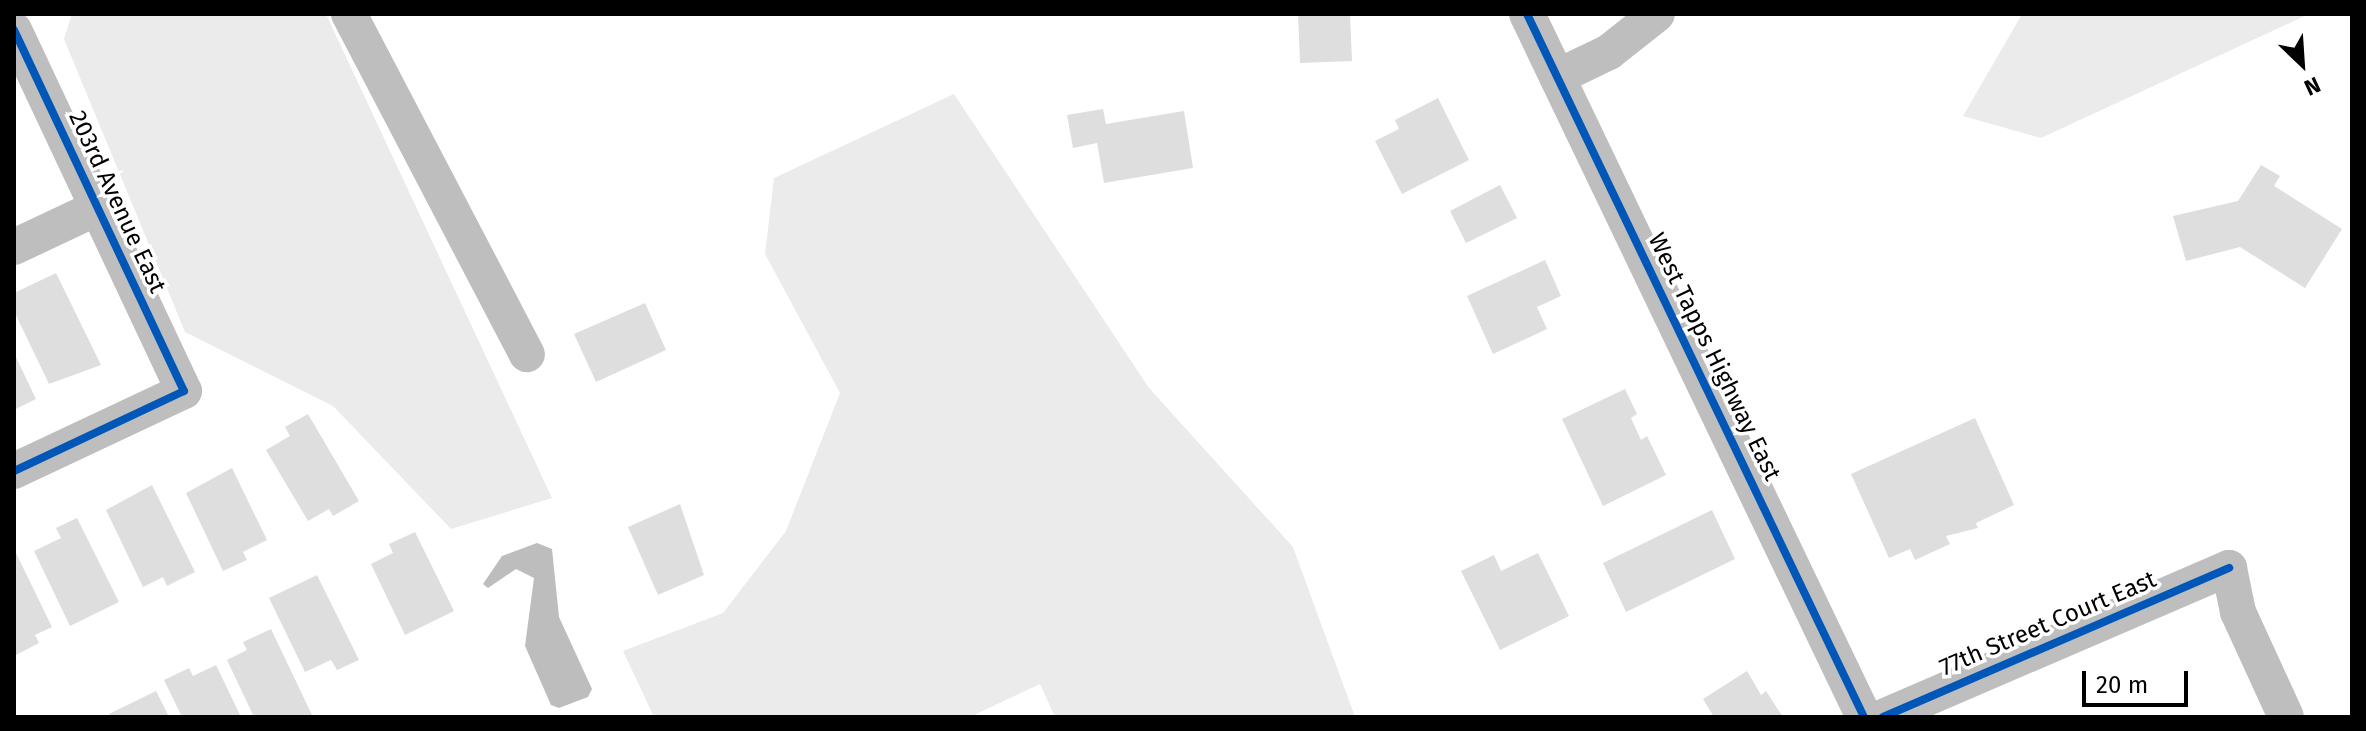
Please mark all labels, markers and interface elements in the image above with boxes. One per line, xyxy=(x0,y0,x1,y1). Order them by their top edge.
north arrow xyxy=(2262,24,2342,104)
text: N xyxy=(2300,71,2325,102)
street label: 203rd Avenue East xyxy=(62,106,172,298)
street label: West Tapps Highway East xyxy=(1641,228,1787,486)
street label: 77th Street Court East xyxy=(1935,565,2161,683)
scale bar xyxy=(2086,655,2192,705)
text: 20 m xyxy=(2096,671,2148,699)

